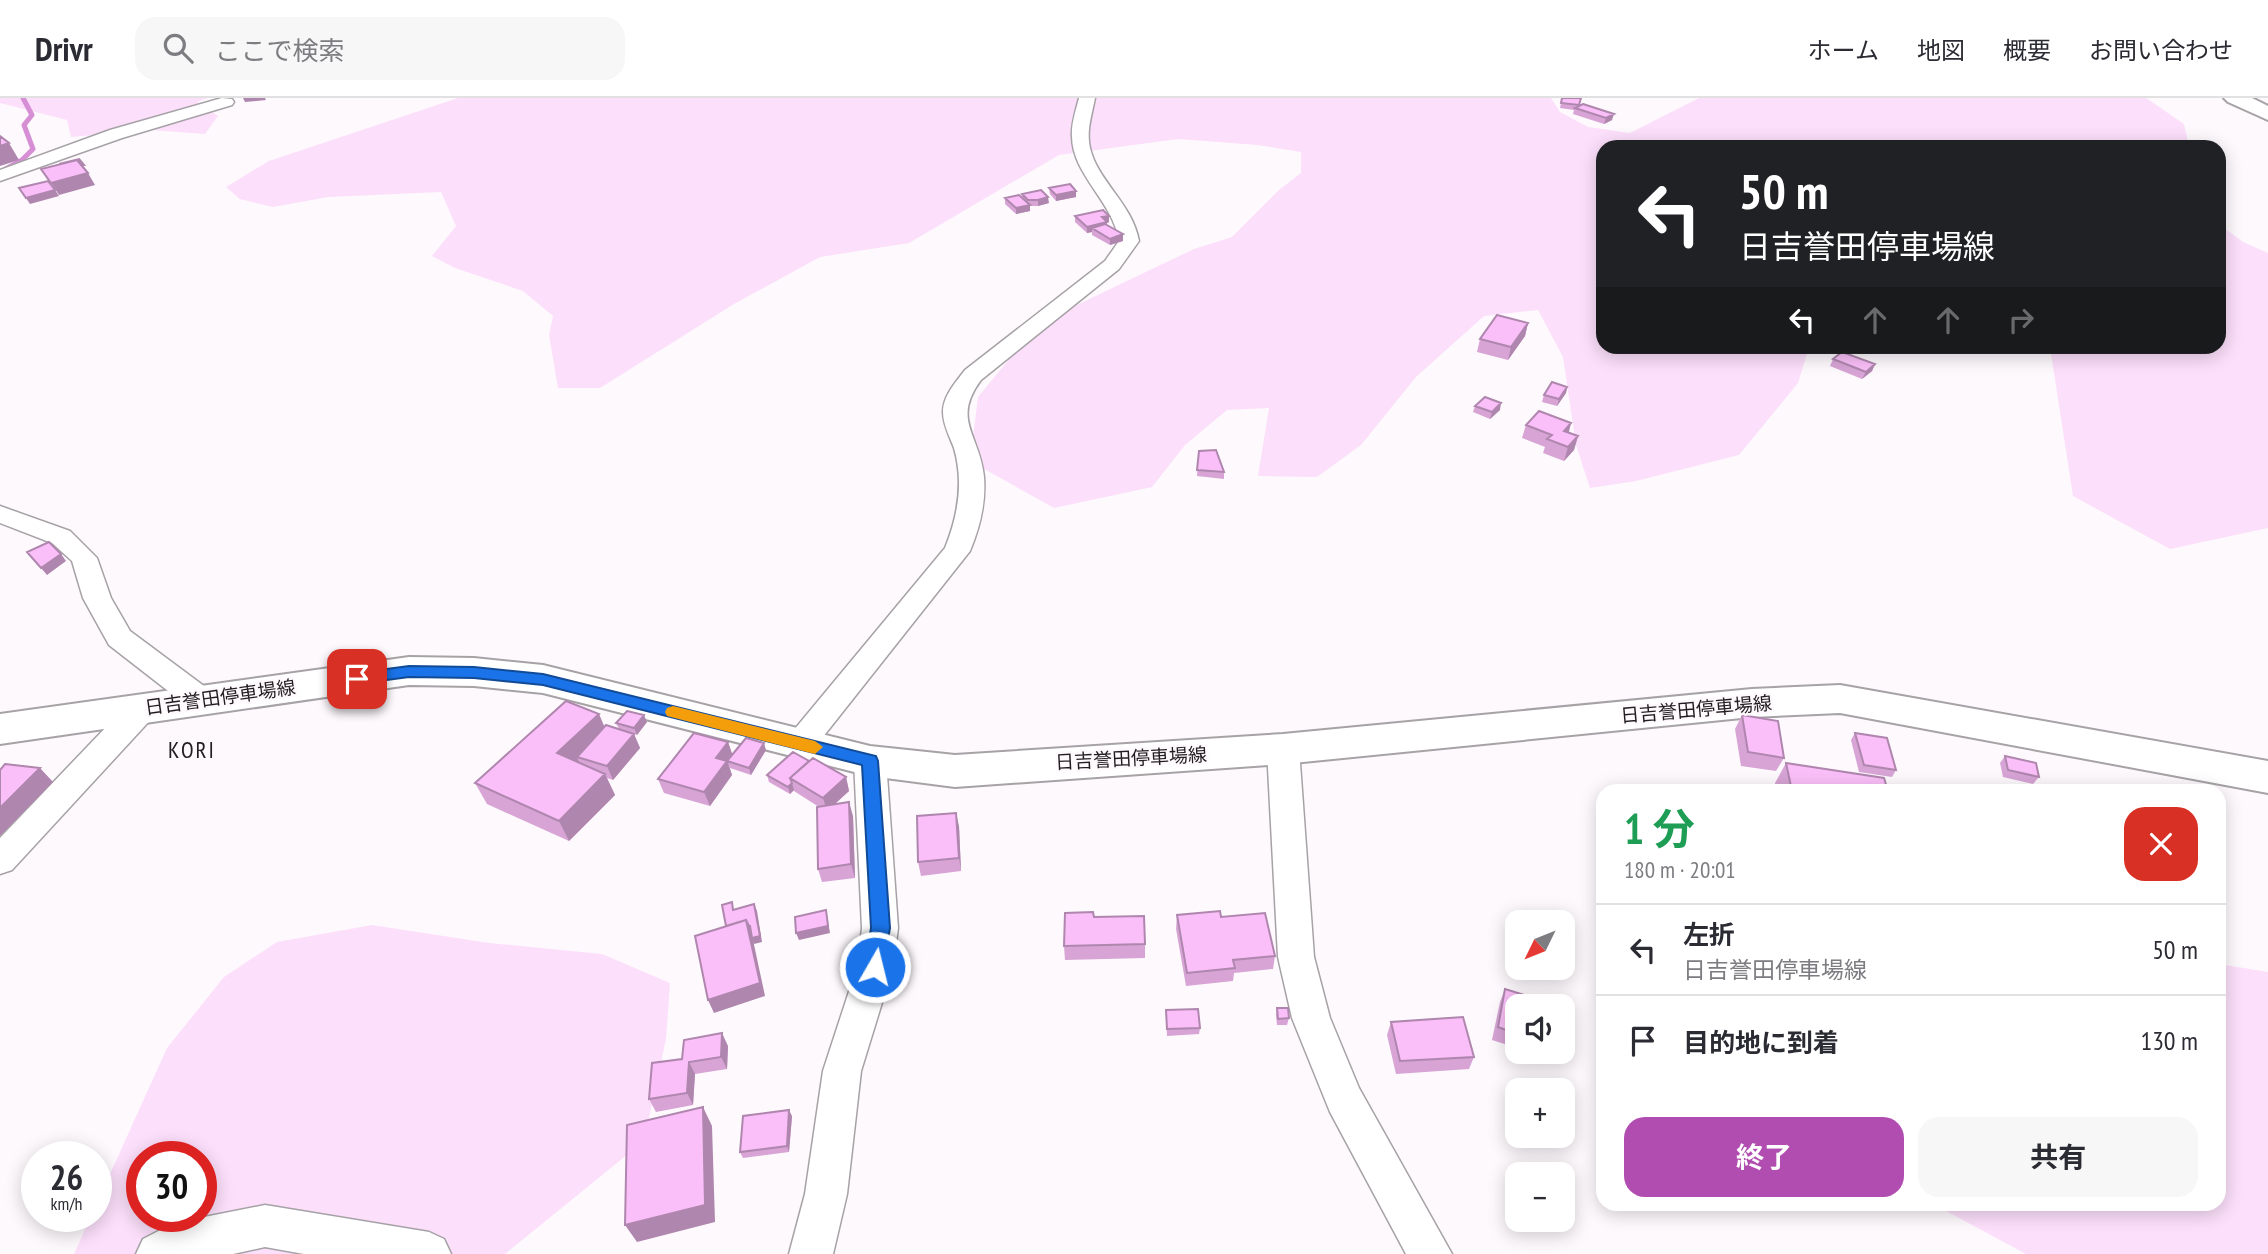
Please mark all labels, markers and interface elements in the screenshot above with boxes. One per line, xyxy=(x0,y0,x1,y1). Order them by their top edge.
search box xyxy=(135,17,625,80)
text: Drivr xyxy=(35,27,93,70)
icon: search xyxy=(159,29,197,67)
text: ここで検索 xyxy=(215,34,345,67)
text: ホーム xyxy=(1808,35,1879,66)
text: 地図 xyxy=(1917,35,1965,66)
text: 概要 xyxy=(2003,35,2051,66)
text: お問い合わせ xyxy=(2089,35,2233,66)
text: 50 m xyxy=(1739,159,1828,223)
icon: left xyxy=(1624,168,1715,259)
text: 日吉誉田停車場線 xyxy=(1739,225,1995,267)
icon: left xyxy=(1783,301,1821,339)
icon: ahead xyxy=(1856,301,1894,339)
icon: ahead xyxy=(1929,301,1967,339)
icon: right xyxy=(2002,301,2040,339)
pin xyxy=(327,649,387,709)
icon: arrive xyxy=(338,660,376,698)
street label: 日吉誉田停車場線 xyxy=(143,675,297,719)
street label: 日吉誉田停車場線 xyxy=(1619,690,1773,728)
district label: KORI xyxy=(168,735,216,764)
street label: 日吉誉田停車場線 xyxy=(1054,742,1208,774)
text: 1 分 xyxy=(1624,801,1695,856)
button: close xyxy=(2124,807,2198,881)
text: 180 m · 20:01 xyxy=(1624,855,1736,884)
north arrow xyxy=(1505,910,1575,980)
map controls xyxy=(1505,910,1575,1232)
text: 左折 xyxy=(1683,918,1735,951)
position arrow xyxy=(838,930,912,1004)
icon: left xyxy=(1624,931,1662,969)
text: 50 m xyxy=(2152,933,2198,966)
text: 日吉誉田停車場線 xyxy=(1683,955,1867,984)
button: sound xyxy=(1505,994,1575,1064)
icon: arrive xyxy=(1624,1022,1662,1060)
text: 130 m xyxy=(2140,1024,2198,1057)
text: 目的地に到着 xyxy=(1683,1026,1839,1059)
button: + xyxy=(1505,1078,1575,1148)
button: 終了 xyxy=(1624,1117,1904,1197)
button: 共有 xyxy=(1918,1117,2198,1197)
speed limit sign: 30 xyxy=(126,1141,217,1232)
text: 26 xyxy=(50,1154,83,1200)
button: − xyxy=(1505,1162,1575,1232)
text: km/h xyxy=(51,1192,82,1215)

